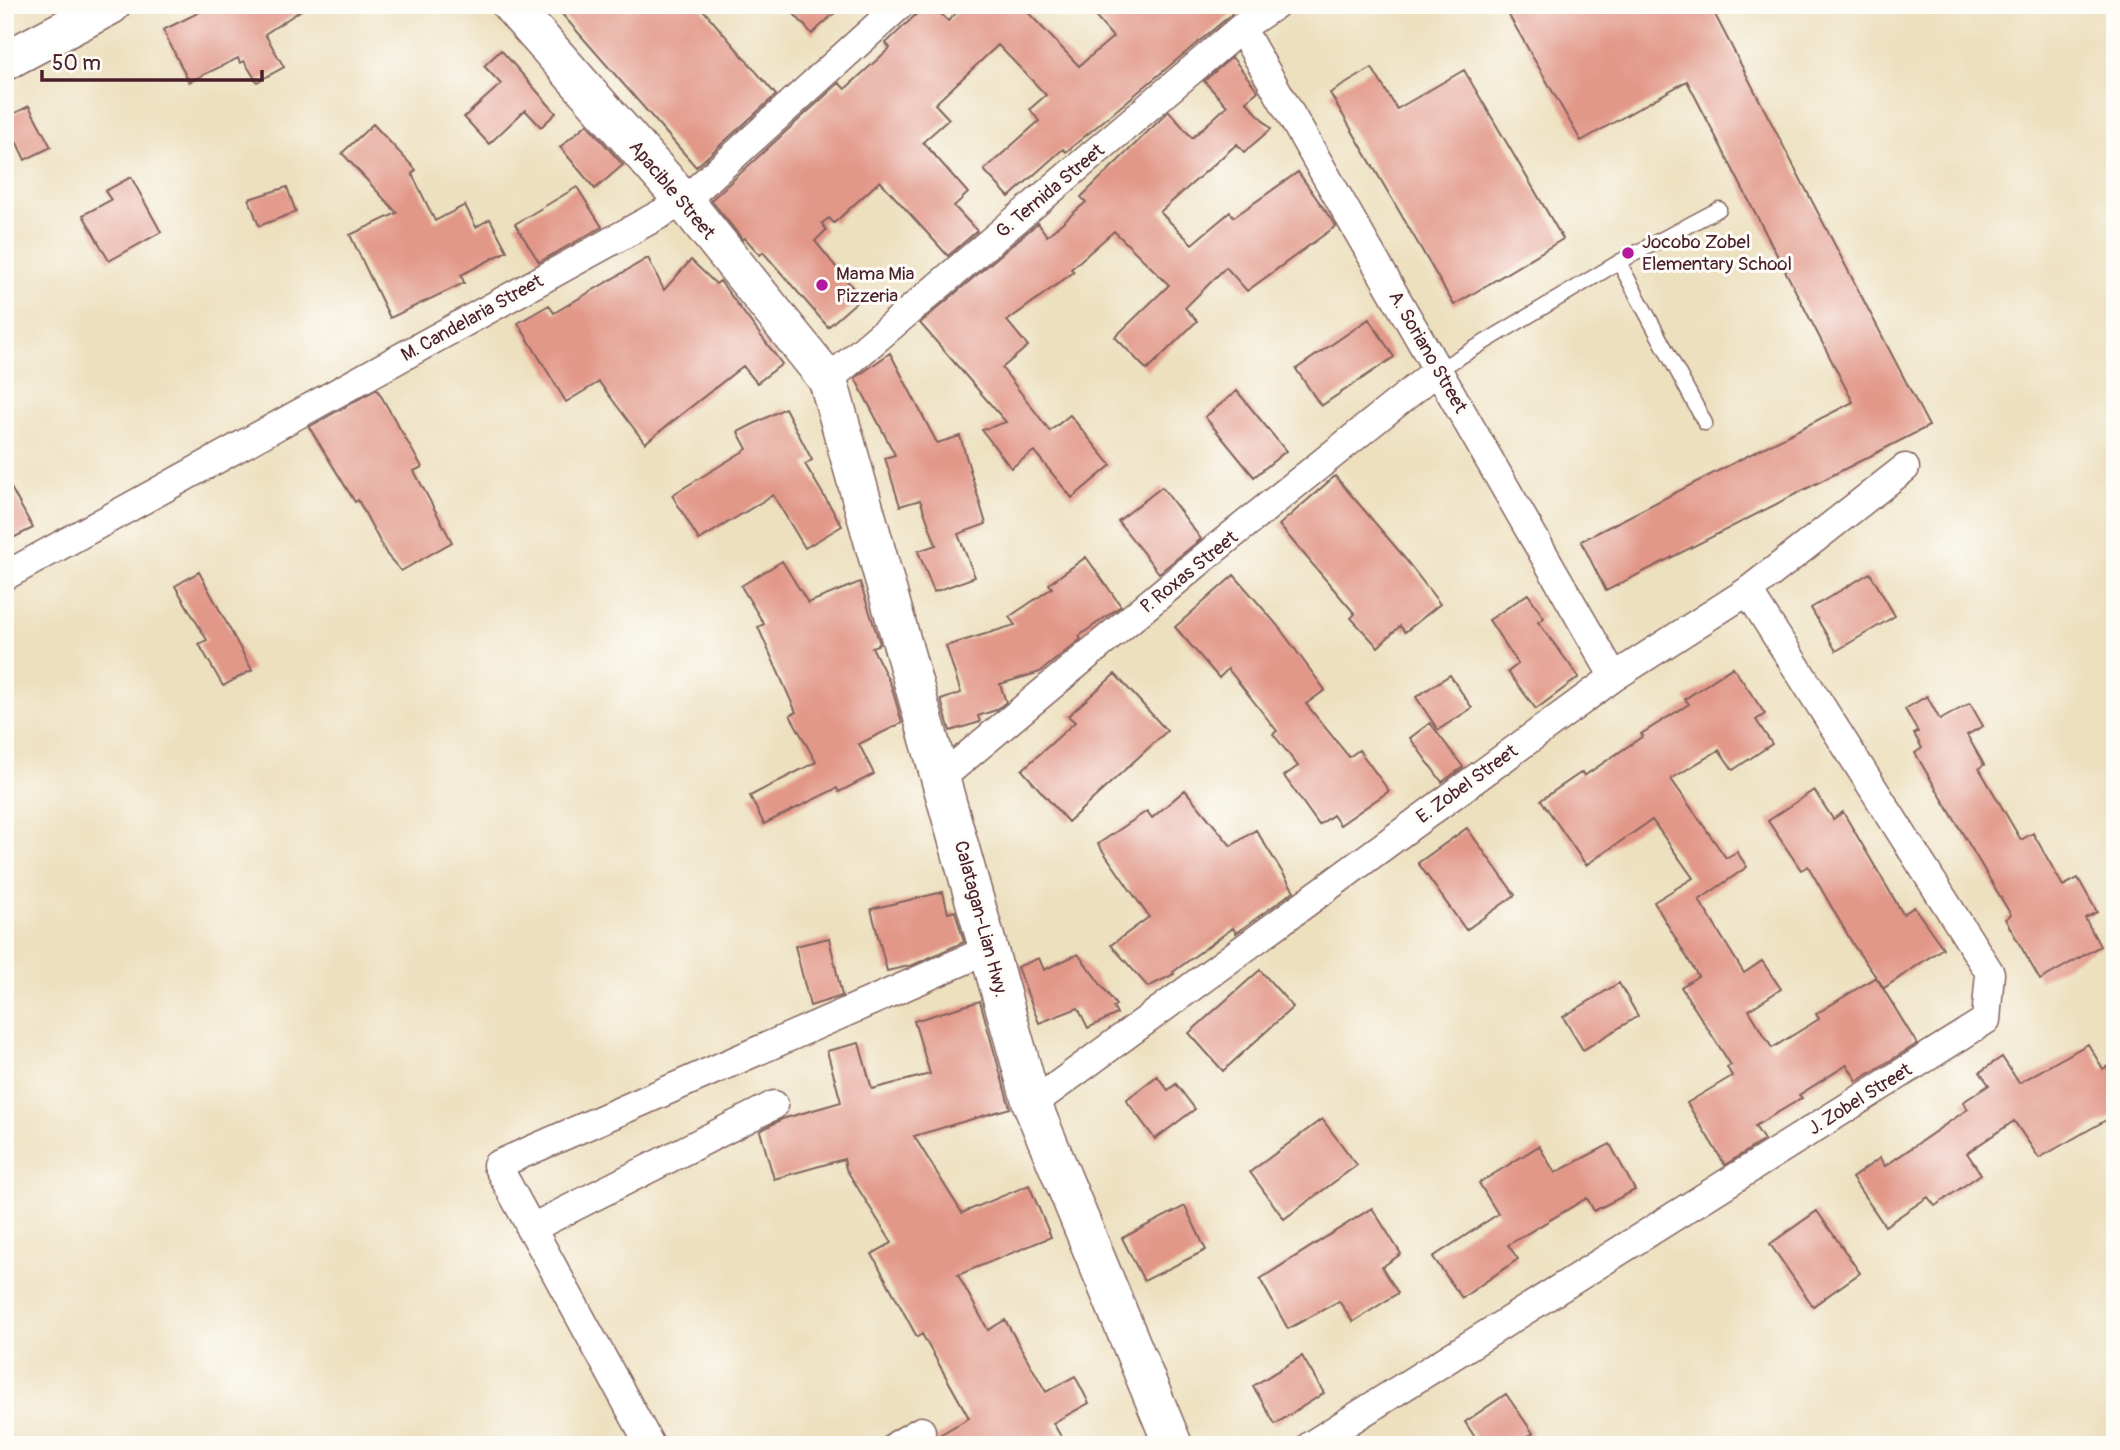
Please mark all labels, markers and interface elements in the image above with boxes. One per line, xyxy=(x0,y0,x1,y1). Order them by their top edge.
scale bar xyxy=(42,38,262,82)
text: 50 m xyxy=(52,50,101,77)
street label: Apacible Street xyxy=(624,136,721,245)
street label: G. Ternida Street xyxy=(991,138,1109,243)
place label: Jocobo Zobel Elementary School xyxy=(1642,230,1792,276)
marker: Jocobo Zobel Elementary School xyxy=(1620,245,1636,261)
place label: Mama Mia Pizzeria xyxy=(836,262,914,308)
street label: M. Candelaria Street xyxy=(397,269,548,367)
marker: Mama Mia Pizzeria xyxy=(814,277,830,293)
street label: A. Soriano Street xyxy=(1383,287,1473,418)
street label: P. Roxas Street xyxy=(1135,525,1243,619)
street label: E. Zobel Street xyxy=(1412,739,1523,829)
street label: Calatagan-Lian Hwy. xyxy=(949,838,1013,1000)
street label: J. Zobel Street xyxy=(1804,1057,1917,1140)

